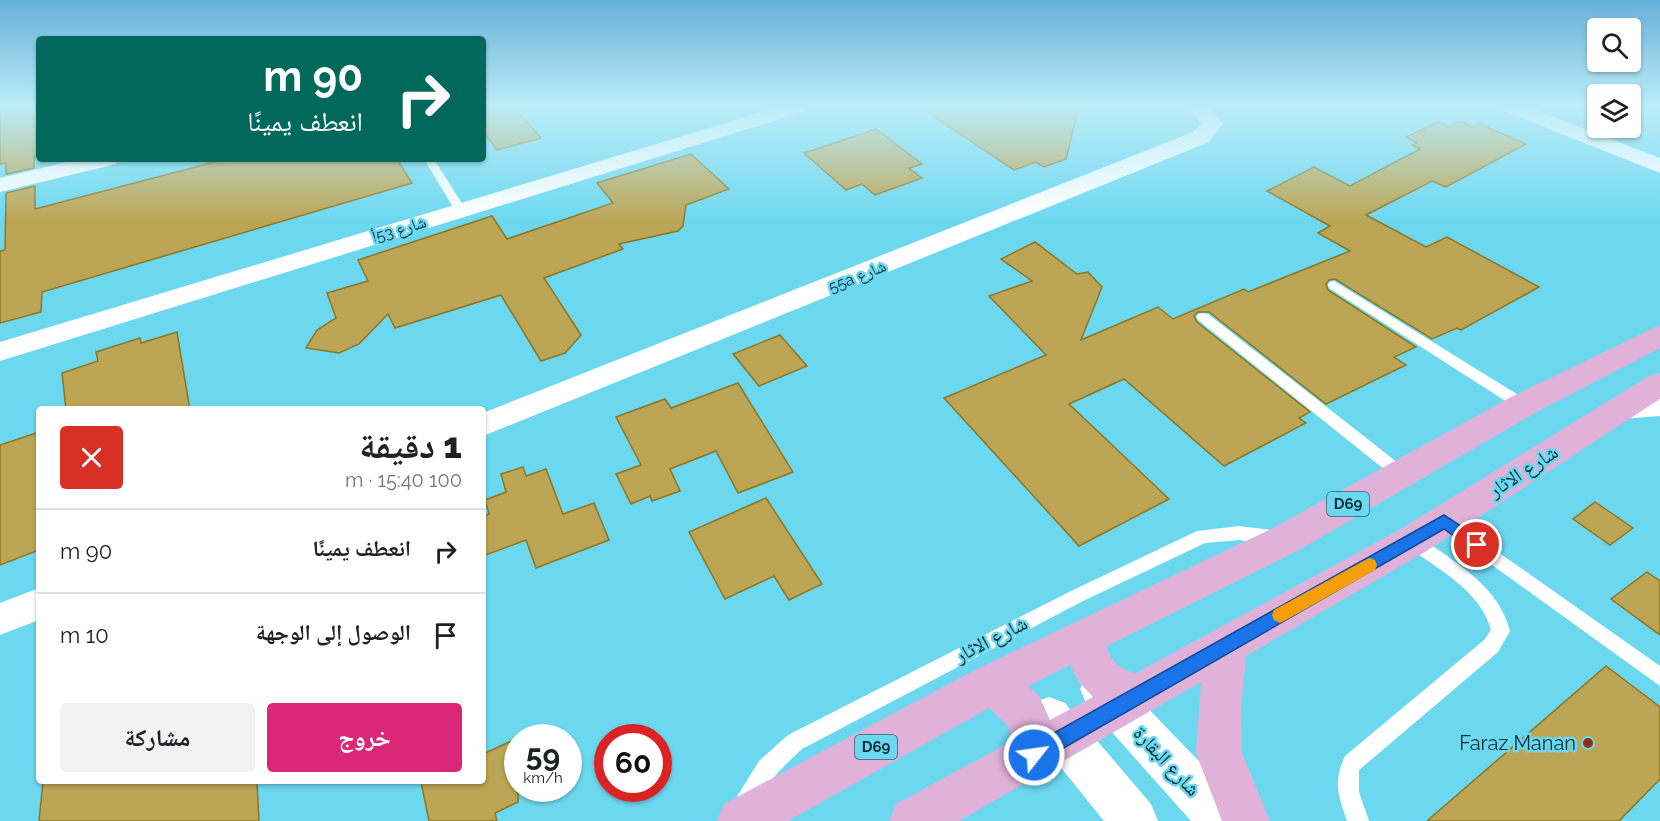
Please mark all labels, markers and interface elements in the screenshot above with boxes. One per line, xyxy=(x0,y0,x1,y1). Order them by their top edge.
map controls xyxy=(1587,18,1641,138)
button: search xyxy=(1587,18,1641,72)
text: 90 m xyxy=(263,52,363,101)
icon: right xyxy=(384,60,462,138)
button: layers xyxy=(1587,84,1641,138)
text: انعطف يمينًا xyxy=(247,106,363,137)
street label: شارع 53أ xyxy=(370,212,429,248)
street label: 55a شارع xyxy=(826,256,889,298)
text: 1 دقيقة xyxy=(359,424,462,466)
button: close xyxy=(60,426,123,489)
street label: شارع الاثار xyxy=(1483,440,1563,504)
text: 100 m · 15:40 xyxy=(345,468,462,492)
road number: D69 xyxy=(1327,492,1369,516)
pin xyxy=(1451,519,1502,570)
icon: arrive xyxy=(1460,528,1493,561)
text: انعطف يمينًا xyxy=(312,535,411,561)
icon: right xyxy=(429,535,462,568)
text: 90 m xyxy=(60,538,112,564)
street label: شارع الاثار xyxy=(950,611,1032,669)
text: الوصول إلى الوجهة xyxy=(256,619,411,645)
icon: arrive xyxy=(429,619,462,652)
text: 10 m xyxy=(60,622,109,648)
button: مشاركة xyxy=(60,703,255,772)
button: خروج xyxy=(267,703,462,772)
street label: شارع البقارة xyxy=(1128,721,1205,802)
position arrow xyxy=(1002,723,1066,787)
speed limit sign: 60 xyxy=(594,724,672,802)
place label: Faraz Manan xyxy=(1459,731,1576,755)
road number: D69 xyxy=(855,735,897,759)
marker: Faraz Manan xyxy=(1581,736,1595,750)
text: 59 xyxy=(526,738,560,773)
text: km/h xyxy=(523,769,563,787)

